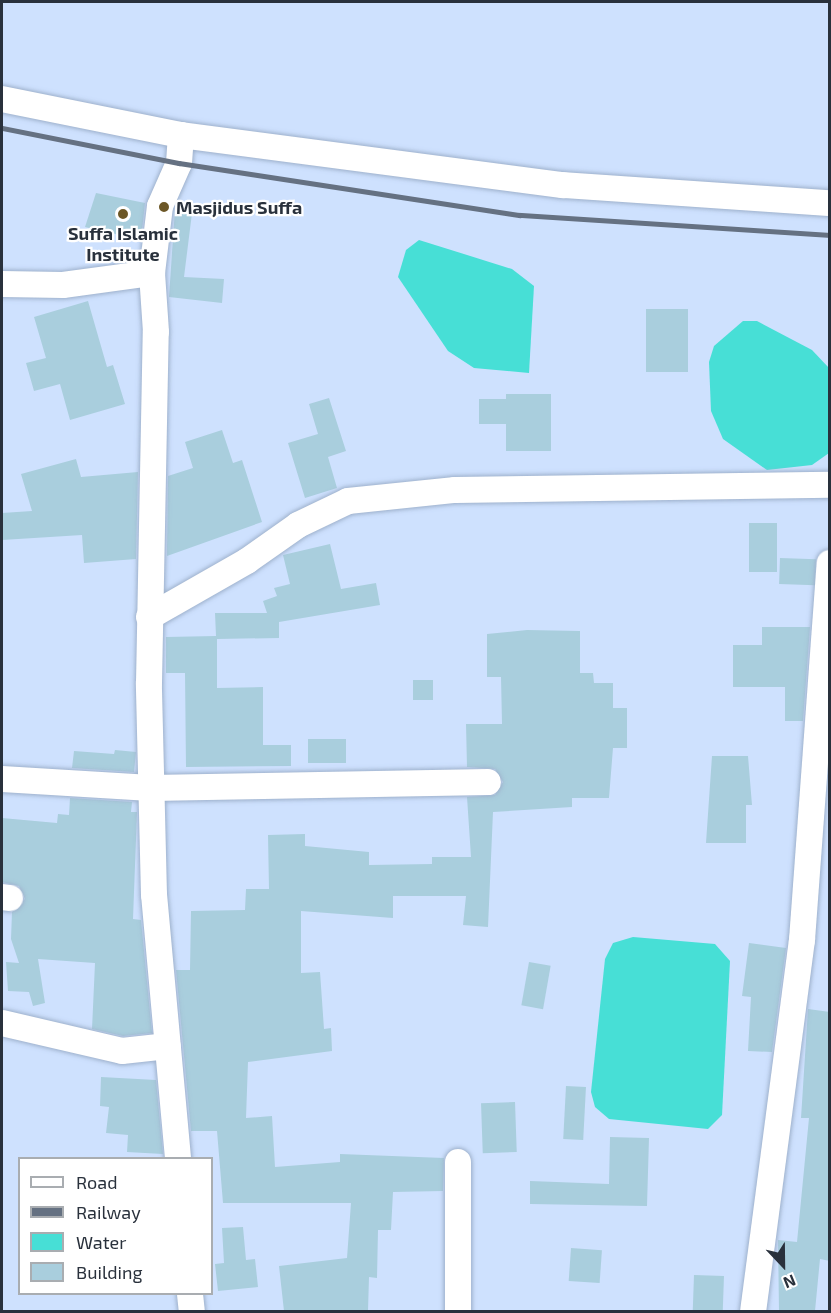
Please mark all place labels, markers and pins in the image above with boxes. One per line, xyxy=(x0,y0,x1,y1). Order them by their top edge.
place label: Masjidus Suffa xyxy=(176,196,302,218)
marker: Masjidus Suffa xyxy=(157,200,171,214)
marker: Suffa Islamic Institute xyxy=(116,207,130,221)
place label: Suffa Islamic Institute xyxy=(68,223,178,266)

